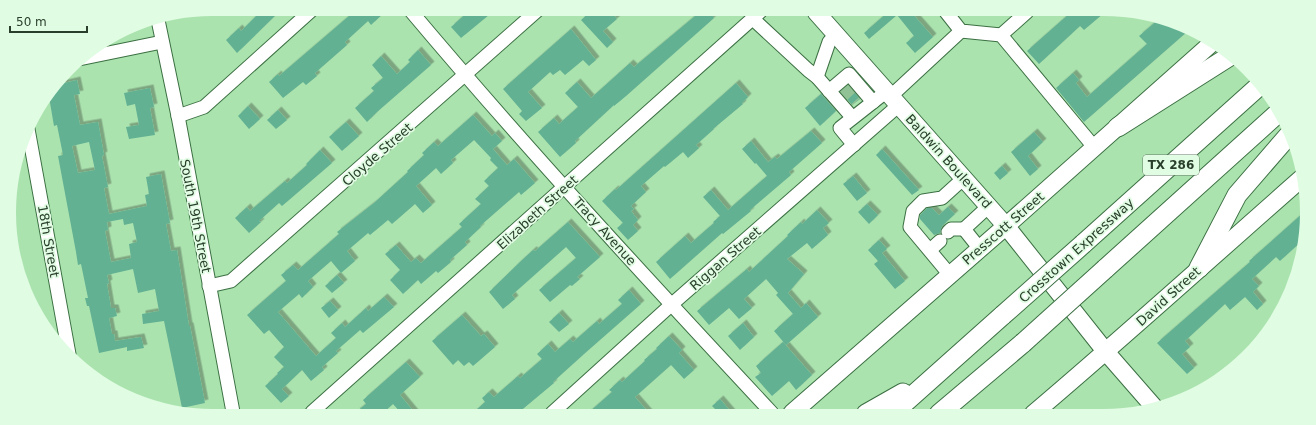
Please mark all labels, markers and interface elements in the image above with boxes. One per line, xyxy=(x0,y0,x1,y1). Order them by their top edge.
scale bar xyxy=(10,8,87,34)
text: 50 m xyxy=(16,15,47,29)
street label: Baldwin Boulevard xyxy=(903,111,995,211)
street label: Cloyde Street xyxy=(339,120,416,189)
road number: TX 286 xyxy=(1143,155,1199,175)
street label: South 19th Street xyxy=(177,158,214,274)
street label: Elizabeth Street xyxy=(494,172,581,253)
street label: Presscott Street xyxy=(959,189,1047,268)
street label: Tracy Avenue xyxy=(569,193,639,269)
street label: Crosstown Expressway xyxy=(1016,195,1137,306)
street label: 18th Street xyxy=(35,204,62,279)
street label: Riggan Street xyxy=(687,224,764,293)
street label: David Street xyxy=(1133,264,1204,329)

